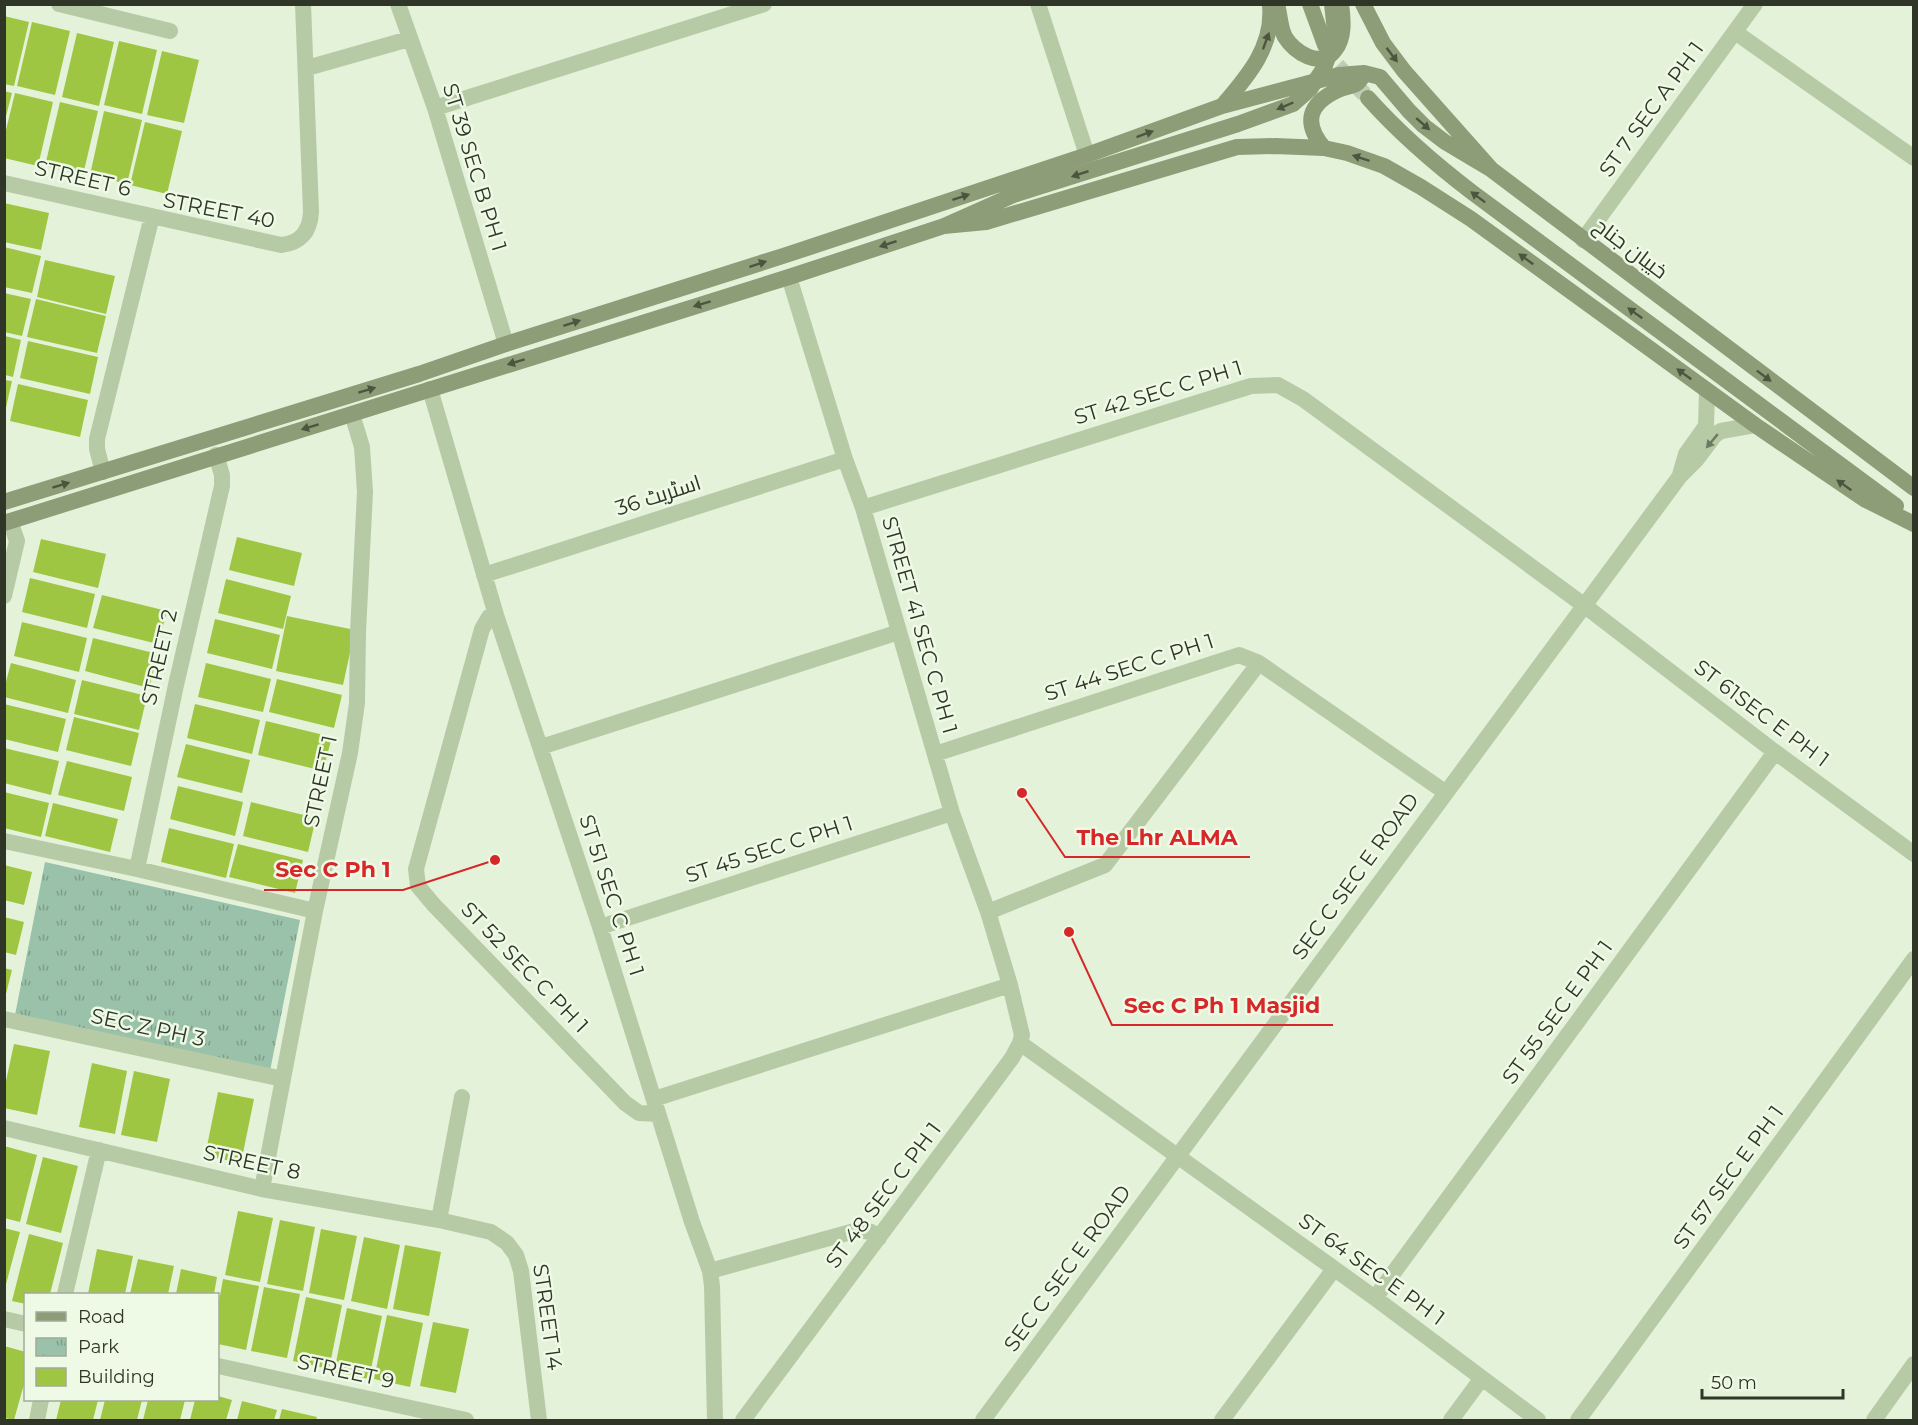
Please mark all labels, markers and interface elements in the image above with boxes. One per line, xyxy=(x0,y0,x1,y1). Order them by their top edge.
one-way arrow xyxy=(1261,32,1271,50)
street label: ST 7 SEC A PH 1 xyxy=(1594,37,1708,181)
one-way arrow xyxy=(1386,47,1398,63)
street label: ST 39 SEC B PH 1 xyxy=(438,80,512,254)
one-way arrow xyxy=(1276,101,1294,111)
one-way arrow xyxy=(1415,117,1430,130)
one-way arrow xyxy=(1137,128,1155,138)
one-way arrow xyxy=(1352,153,1370,162)
street label: STREET 6 xyxy=(32,155,134,201)
one-way arrow xyxy=(1071,170,1089,179)
street label: STREET 40 xyxy=(161,187,277,233)
one-way arrow xyxy=(1471,191,1487,203)
one-way arrow xyxy=(952,192,970,201)
street label: خیبان جناح xyxy=(1588,212,1673,285)
one-way arrow xyxy=(879,240,897,250)
one-way arrow xyxy=(1519,253,1535,265)
one-way arrow xyxy=(749,259,767,268)
one-way arrow xyxy=(693,300,711,309)
one-way arrow xyxy=(1627,307,1643,320)
one-way arrow xyxy=(563,318,581,327)
street label: ST 42 SEC C PH 1 xyxy=(1071,355,1245,429)
one-way arrow xyxy=(507,358,525,367)
one-way arrow xyxy=(1676,368,1692,380)
one-way arrow xyxy=(1756,369,1771,381)
one-way arrow xyxy=(358,385,376,394)
one-way arrow xyxy=(301,423,319,432)
one-way arrow xyxy=(1706,433,1719,448)
street label: اسٹریٹ 36 xyxy=(612,469,704,521)
one-way arrow xyxy=(52,480,70,489)
one-way arrow xyxy=(1836,480,1852,491)
street label: STREET 41 SEC C PH 1 xyxy=(877,514,963,736)
street label: STREET 2 xyxy=(136,607,182,707)
street label: ST 44 SEC C PH 1 xyxy=(1041,628,1217,706)
street label: ST 61SEC E PH 1 xyxy=(1690,654,1834,772)
street label: STREET 1 xyxy=(298,733,342,829)
street label: SEC C SEC E ROAD xyxy=(1286,788,1424,964)
street label: ST 45 SEC C PH 1 xyxy=(682,810,856,888)
street label: ST 51 SEC C PH 1 xyxy=(574,811,650,979)
callout: The Lhr ALMA xyxy=(1065,817,1250,857)
text: The Lhr ALMA xyxy=(1076,824,1239,851)
callout: Sec C Ph 1 xyxy=(264,850,403,890)
text: Sec C Ph 1 xyxy=(275,856,391,883)
street label: ST 52 SEC C PH 1 xyxy=(456,896,594,1038)
street label: ST 55 SEC E PH 1 xyxy=(1497,935,1617,1089)
callout: Sec C Ph 1 Masjid xyxy=(1112,985,1333,1025)
text: Sec C Ph 1 Masjid xyxy=(1124,992,1320,1019)
street label: SEC Z PH 3 xyxy=(89,1003,207,1051)
street label: ST 57 SEC E PH 1 xyxy=(1667,1100,1789,1254)
street label: ST 48 SEC C PH 1 xyxy=(820,1117,946,1273)
street label: STREET 8 xyxy=(201,1139,303,1185)
street label: SEC C SEC E ROAD xyxy=(998,1180,1136,1356)
street label: ST 64 SEC E PH 1 xyxy=(1294,1208,1450,1330)
street label: STREET 14 xyxy=(528,1262,568,1372)
legend xyxy=(24,1293,219,1401)
text: Road xyxy=(78,1306,125,1328)
text: Park xyxy=(78,1336,119,1358)
street label: STREET 9 xyxy=(295,1349,397,1393)
scale bar xyxy=(1702,1362,1843,1400)
text: Building xyxy=(78,1366,155,1388)
text: 50 m xyxy=(1711,1372,1757,1394)

